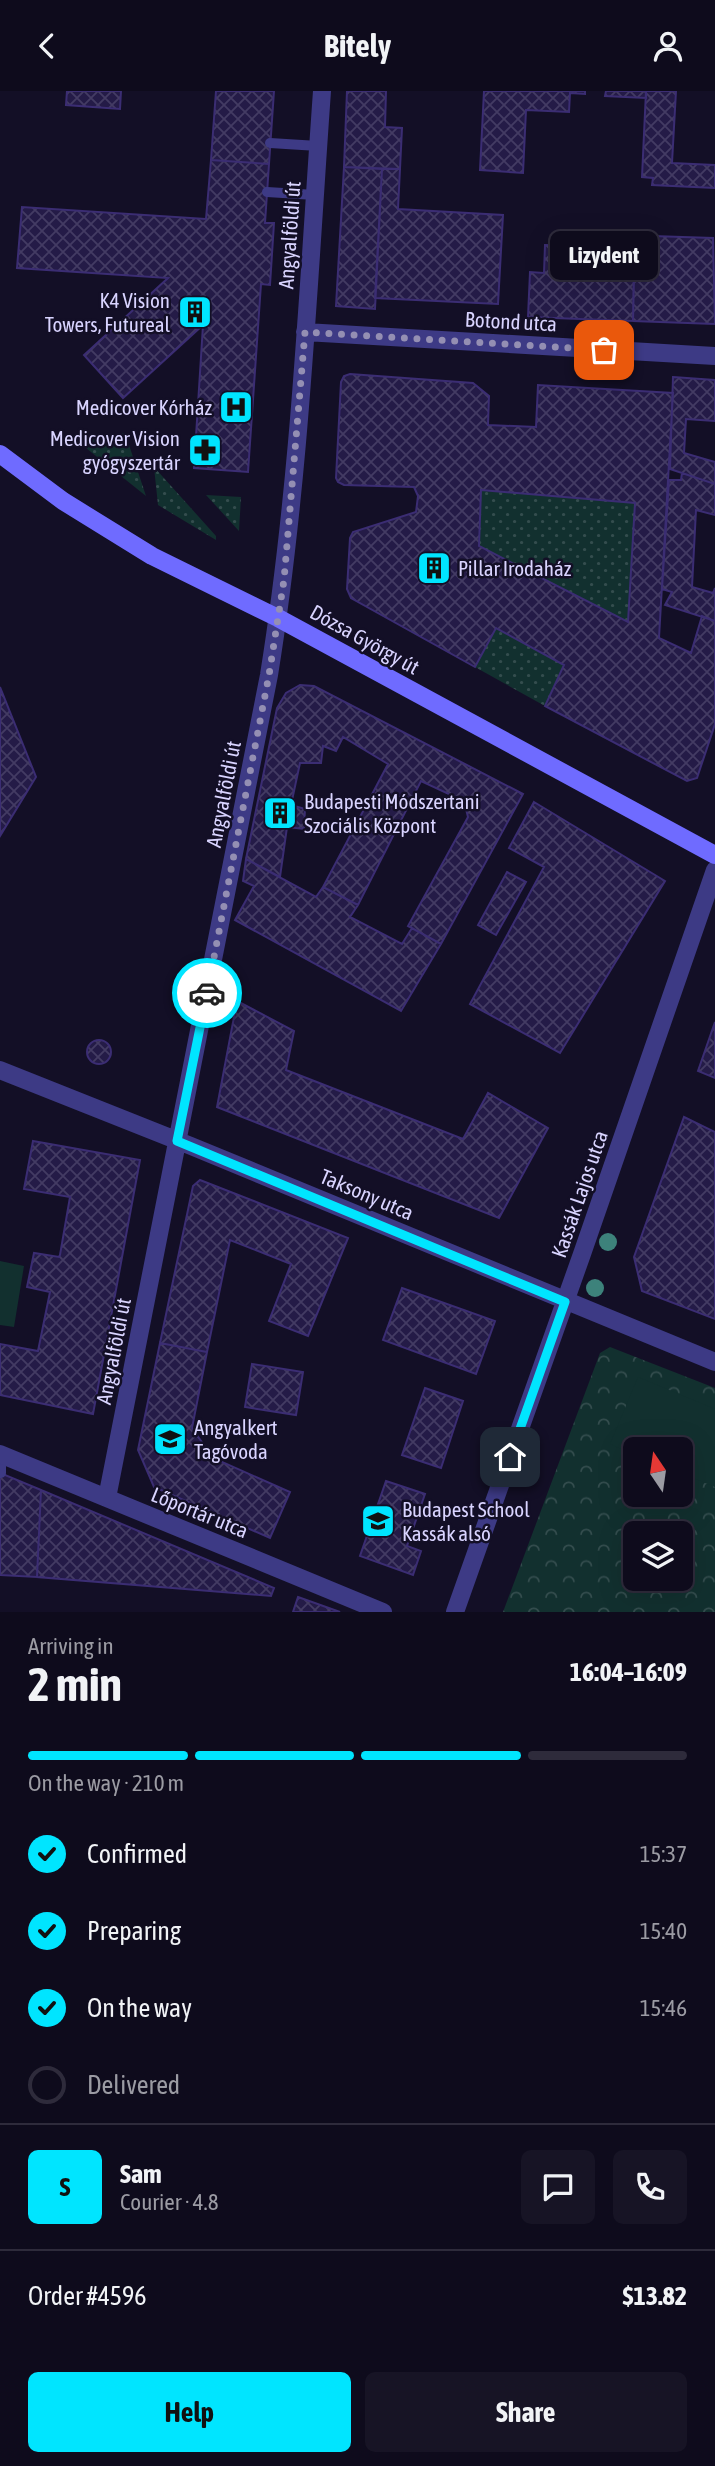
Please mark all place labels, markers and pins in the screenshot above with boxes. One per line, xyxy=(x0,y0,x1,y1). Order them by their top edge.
callout: Lizydent xyxy=(550,231,658,280)
place label: K4 Vision Towers, Futureal xyxy=(45,288,170,336)
building icon: K4 Vision Towers, Futureal xyxy=(176,293,214,331)
pin xyxy=(574,320,634,380)
hospital icon: Medicover Kórház xyxy=(217,388,255,426)
place label: Medicover Kórház xyxy=(76,395,212,419)
place label: Medicover Vision gyógyszertár xyxy=(50,426,181,474)
pharmacy icon: Medicover Vision gyógyszertár xyxy=(186,431,224,469)
building icon: Pillar Irodaház xyxy=(415,549,453,587)
place label: Pillar Irodaház xyxy=(458,556,572,580)
place label: Budapesti Módszertani Szociális Központ xyxy=(304,789,479,837)
building icon: Budapesti Módszertani Szociális Központ xyxy=(261,794,299,832)
place label: Angyalkert Tagóvoda xyxy=(194,1415,278,1463)
school or university icon: Angyalkert Tagóvoda xyxy=(151,1420,189,1458)
pin xyxy=(480,1427,540,1487)
place label: Budapest School Kassák alsó xyxy=(402,1497,530,1545)
school or university icon: Budapest School Kassák alsó xyxy=(359,1502,397,1540)

